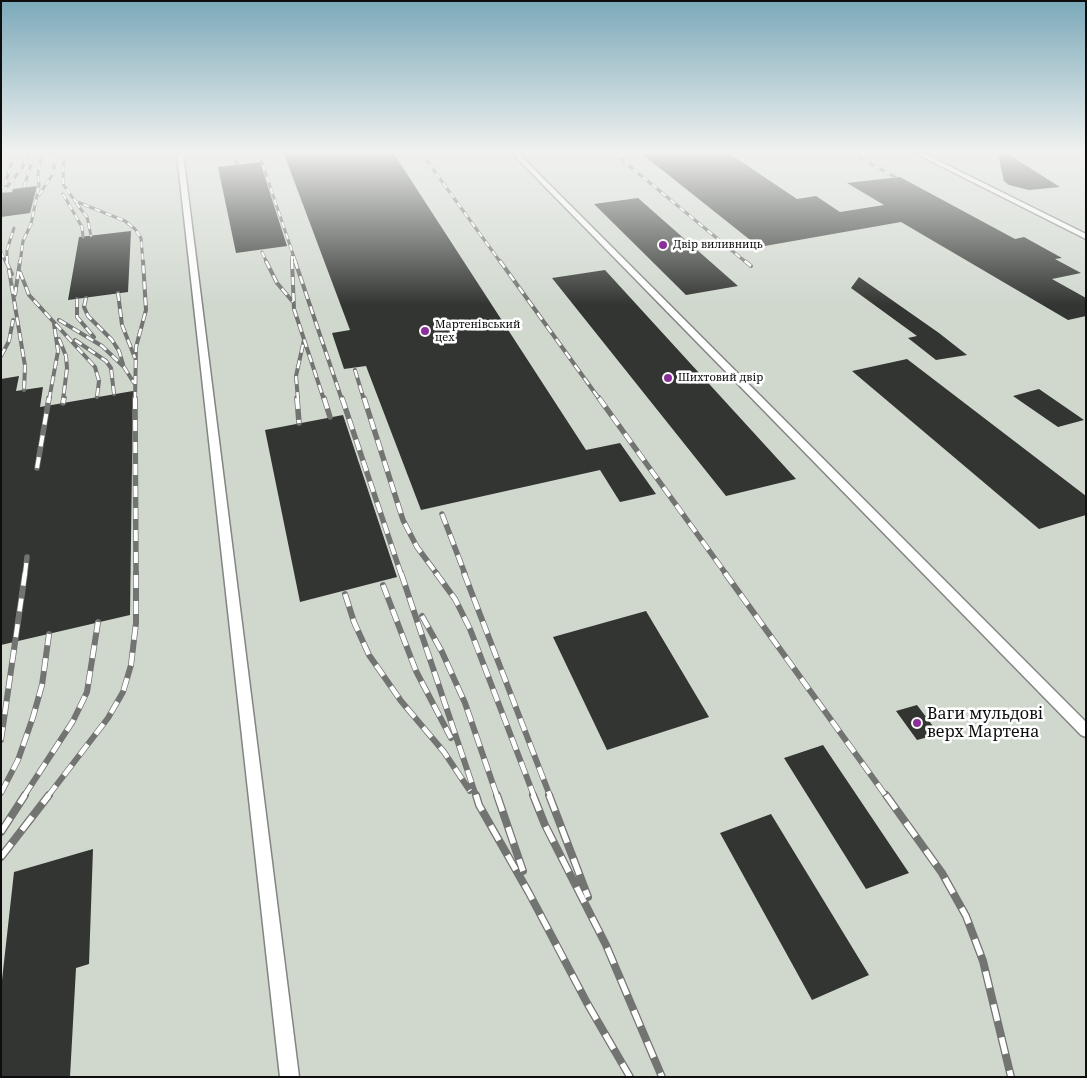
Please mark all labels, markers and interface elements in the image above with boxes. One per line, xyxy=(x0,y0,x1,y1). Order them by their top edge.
place label: Двір виливниць xyxy=(673,238,763,252)
marker: Двір виливниць xyxy=(657,239,669,251)
place label: Мартенівський цех xyxy=(435,318,520,344)
marker: Мартенівський цех xyxy=(419,325,431,337)
place label: Шихтовий двір xyxy=(678,371,763,385)
marker: Шихтовий двір xyxy=(662,372,674,384)
place label: Ваги мульдові верх Мартена xyxy=(927,704,1043,742)
marker: Ваги мульдові верх Мартена xyxy=(911,717,923,729)

